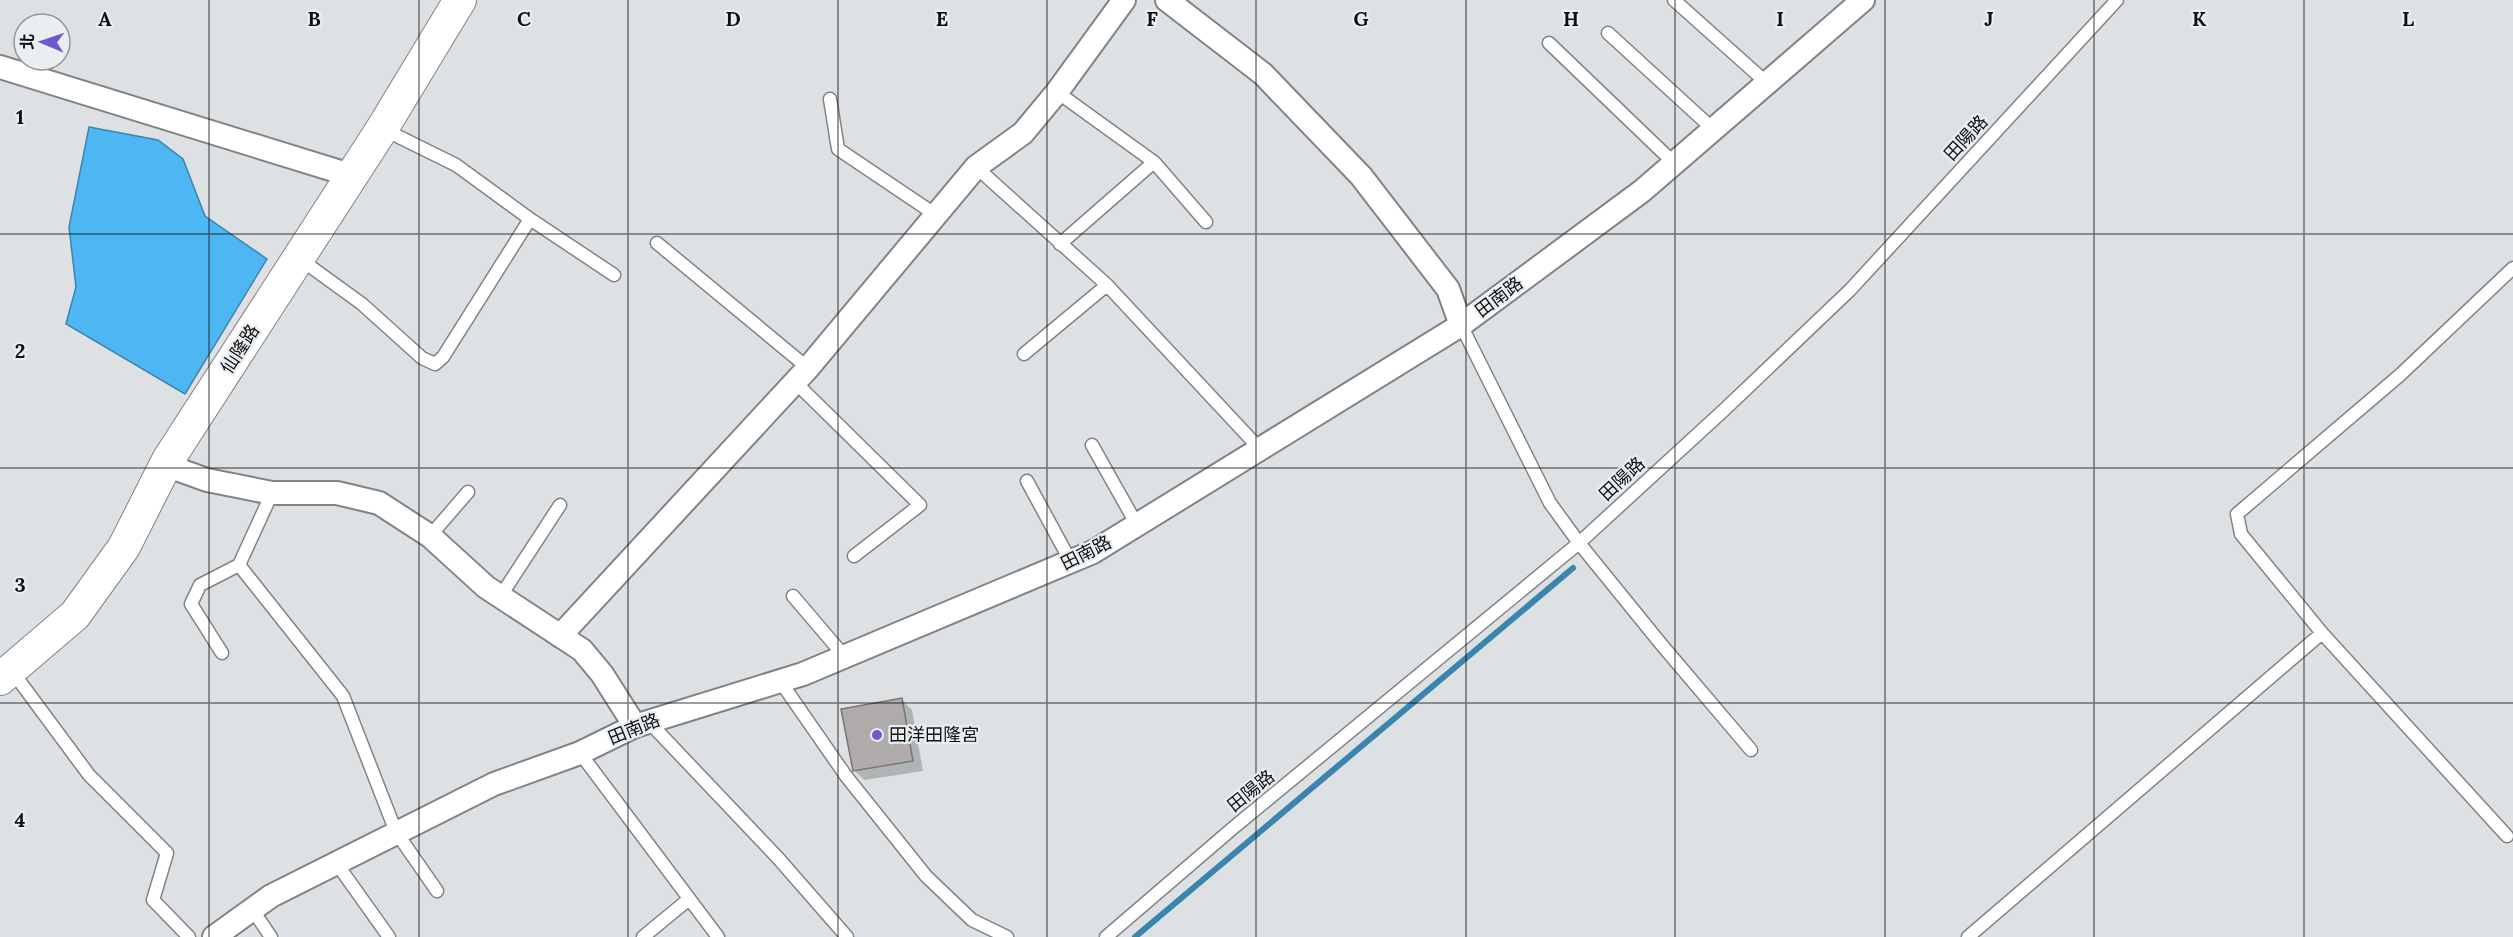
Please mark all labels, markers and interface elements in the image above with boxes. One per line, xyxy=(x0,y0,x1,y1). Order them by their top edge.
text: A xyxy=(98,6,112,31)
text: B xyxy=(307,6,321,31)
text: C xyxy=(517,6,531,31)
text: D xyxy=(725,6,741,31)
text: E xyxy=(936,6,948,31)
text: F xyxy=(1146,6,1158,31)
text: G xyxy=(1353,6,1369,31)
text: H xyxy=(1563,6,1579,31)
text: I xyxy=(1776,6,1784,31)
text: J xyxy=(1984,6,1994,31)
text: K xyxy=(2192,6,2207,31)
text: L xyxy=(2402,6,2414,31)
north arrow xyxy=(12,12,72,72)
text: 北 xyxy=(17,33,37,50)
text: 1 xyxy=(16,104,24,129)
street label: 田陽路 xyxy=(1939,110,1992,165)
street label: 田南路 xyxy=(1470,271,1527,322)
street label: 仙隆路 xyxy=(215,320,264,378)
text: 2 xyxy=(15,338,25,363)
street label: 田陽路 xyxy=(1594,452,1649,505)
street label: 田南路 xyxy=(1056,530,1115,575)
text: 3 xyxy=(14,572,26,597)
street label: 田南路 xyxy=(604,708,663,749)
place label: 田洋田隆宮 xyxy=(889,723,979,746)
marker: 田洋田隆宮 xyxy=(870,728,884,742)
street label: 田陽路 xyxy=(1222,765,1279,817)
text: 4 xyxy=(15,807,26,832)

